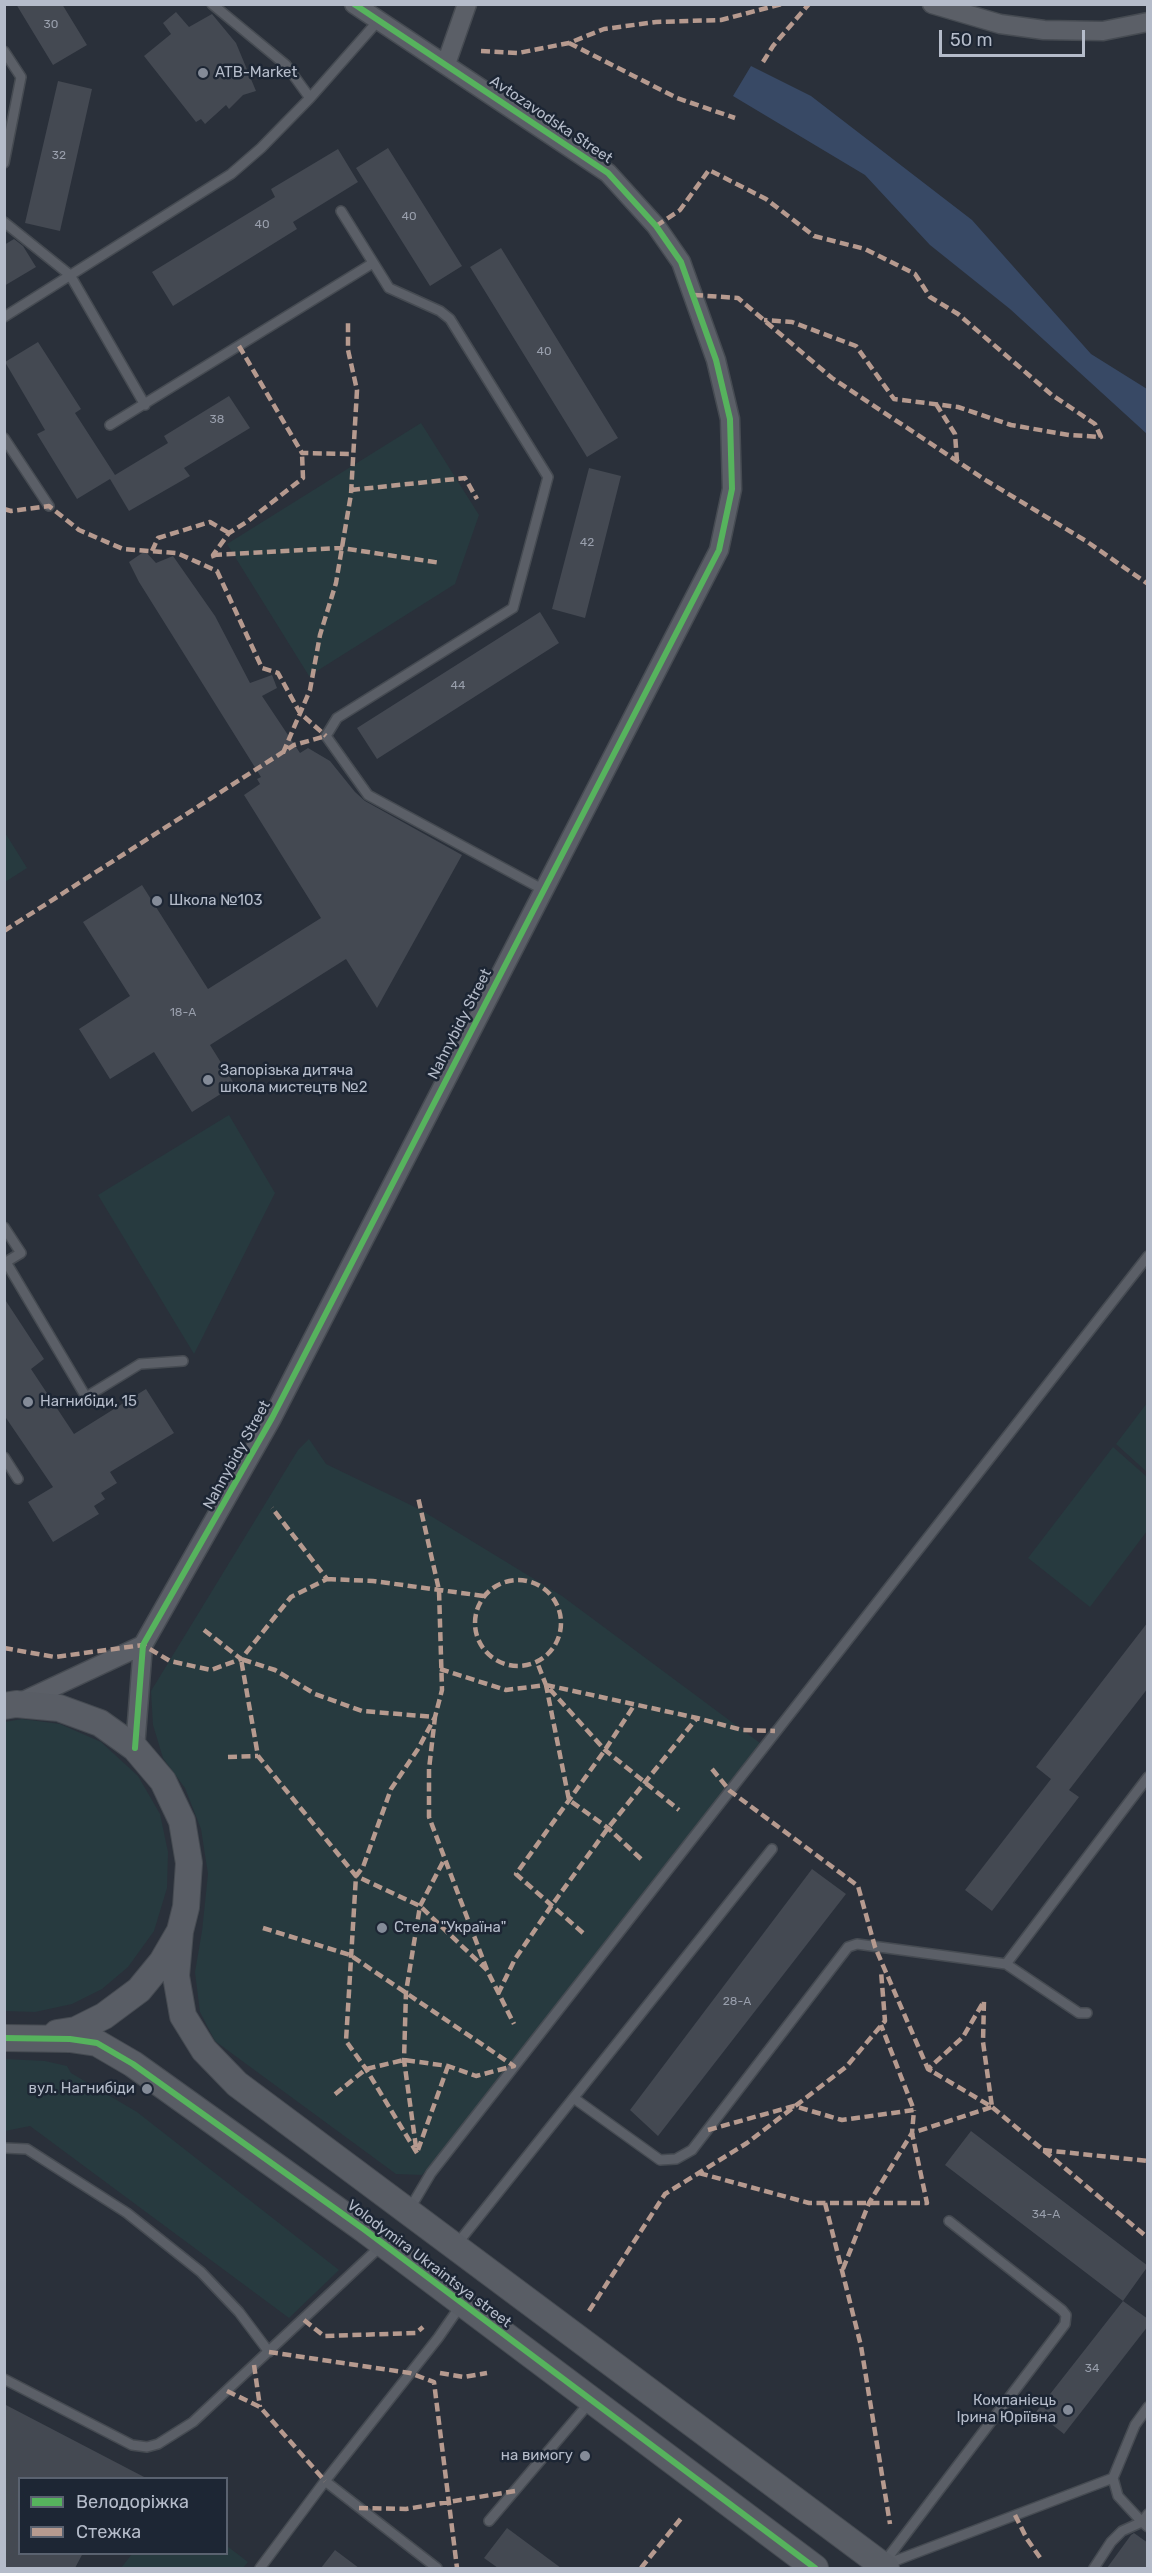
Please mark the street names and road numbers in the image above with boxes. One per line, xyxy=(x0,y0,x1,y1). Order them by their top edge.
street label: Avtozavodska Street xyxy=(486,72,616,168)
street label: Nahnybidy Street xyxy=(424,966,496,1082)
street label: Nahnybidy Street xyxy=(200,1397,274,1513)
street label: Volodymira Ukraintsya street xyxy=(343,2196,515,2332)

